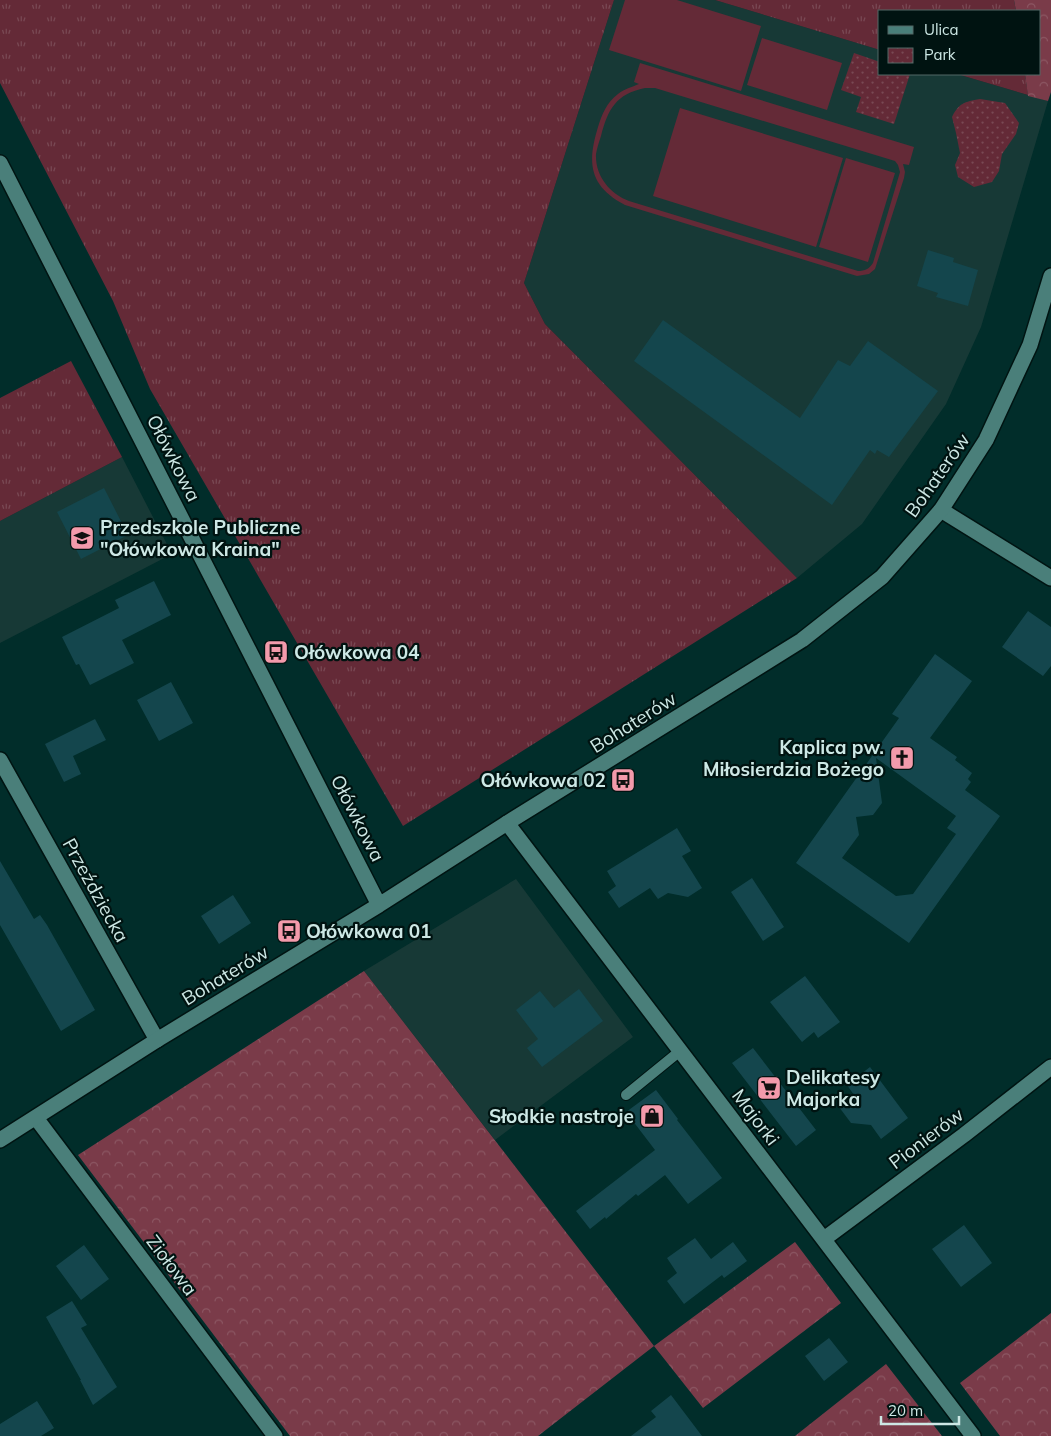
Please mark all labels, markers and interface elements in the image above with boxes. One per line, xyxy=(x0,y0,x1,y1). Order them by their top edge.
legend xyxy=(878,10,1041,75)
text: Ulica xyxy=(924,20,958,39)
text: Park xyxy=(924,45,956,64)
street label: Ołówkowa xyxy=(142,411,206,505)
street label: Bohaterów xyxy=(899,428,975,522)
place label: Przedszkole Publiczne "Ołówkowa Kraina" xyxy=(100,515,301,561)
school or university icon: Przedszkole Publiczne "Ołówkowa Kraina" xyxy=(69,525,95,551)
bus stop icon: Ołówkowa 04 xyxy=(263,639,289,665)
place label: Ołówkowa 04 xyxy=(294,640,420,664)
street label: Bohaterów xyxy=(585,686,681,758)
place label: Kaplica pw. Miłosierdzia Bożego xyxy=(703,735,884,781)
church icon: Kaplica pw. Miłosierdzia Bożego xyxy=(889,745,915,771)
bus stop icon: Ołówkowa 02 xyxy=(610,767,636,793)
place label: Ołówkowa 02 xyxy=(481,768,606,792)
street label: Ołówkowa xyxy=(326,771,390,865)
street label: Przeździecka xyxy=(58,834,134,946)
bus stop icon: Ołówkowa 01 xyxy=(276,918,302,944)
place label: Ołówkowa 01 xyxy=(306,919,431,943)
street label: Bohaterów xyxy=(177,940,273,1010)
place label: Delikatesy Majorka xyxy=(786,1065,881,1111)
supermarket icon: Delikatesy Majorka xyxy=(756,1075,782,1101)
street label: Majorki xyxy=(727,1084,785,1150)
street label: Pionierów xyxy=(884,1102,968,1174)
shop icon: Słodkie nastroje xyxy=(639,1103,665,1129)
place label: Słodkie nastroje xyxy=(489,1104,634,1128)
street label: Ziołowa xyxy=(141,1230,203,1300)
scale bar xyxy=(881,1394,958,1426)
text: 20 m xyxy=(888,1401,923,1420)

